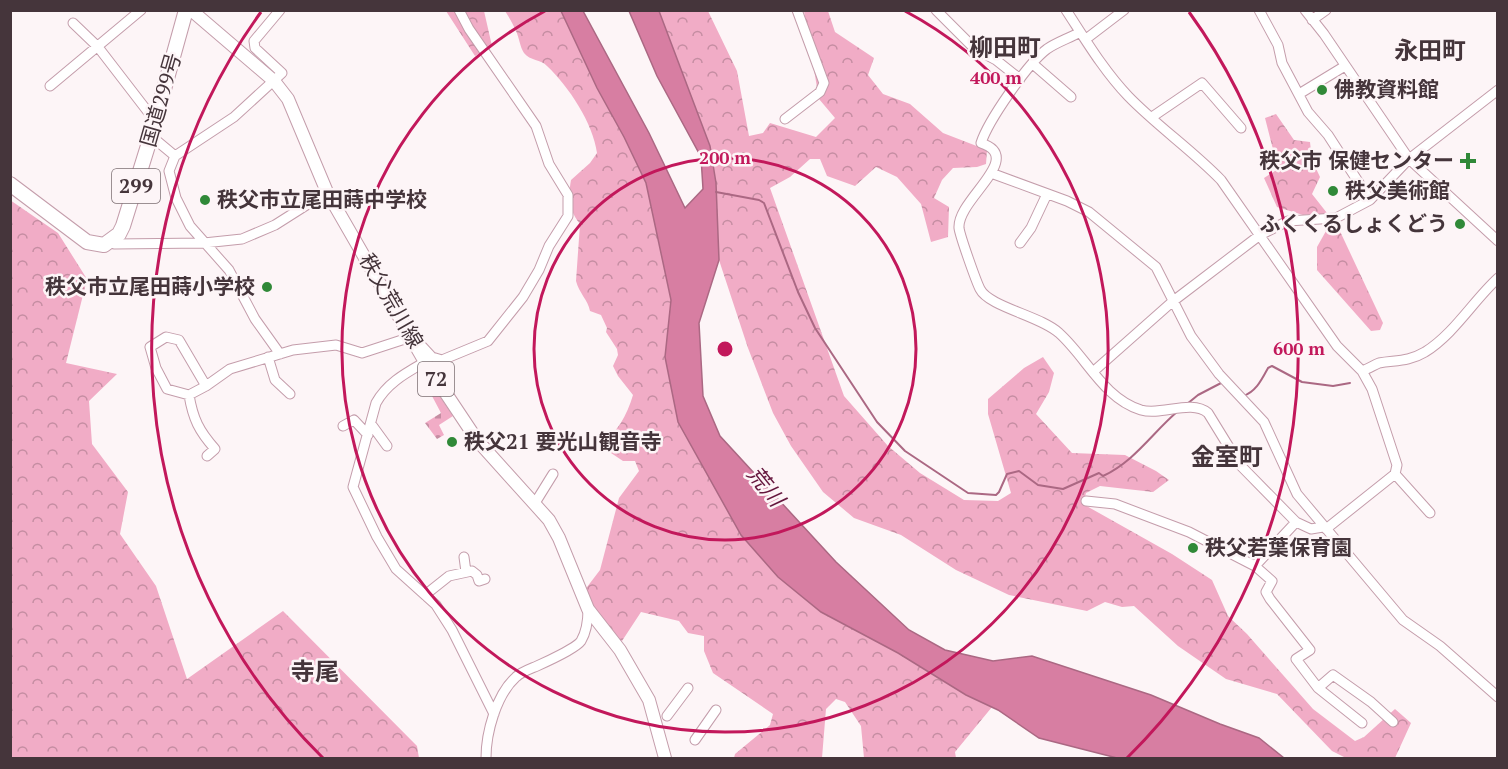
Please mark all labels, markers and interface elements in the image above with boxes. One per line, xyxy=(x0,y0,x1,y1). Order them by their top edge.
district label: 柳田町 xyxy=(969,31,1041,63)
district label: 永田町 xyxy=(1394,34,1466,66)
street label: 国道299号 xyxy=(133,49,187,150)
text: 400 m xyxy=(970,65,1022,89)
place label: 佛教資料館 xyxy=(1334,75,1439,103)
marker: 佛教資料館 xyxy=(1315,83,1329,97)
text: 200 m xyxy=(699,145,751,169)
place label: 秩父市 保健センター xyxy=(1259,146,1454,174)
marker: 秩父市 保健センター xyxy=(1459,152,1477,170)
road number: 299 xyxy=(112,169,160,203)
place label: 秩父美術館 xyxy=(1345,176,1450,204)
marker: 秩父美術館 xyxy=(1326,184,1340,198)
place label: 秩父市立尾田蒔中学校 xyxy=(217,185,427,213)
marker: 秩父市立尾田蒔中学校 xyxy=(198,193,212,207)
place label: ふくくるしょくどう xyxy=(1259,209,1448,237)
marker: ふくくるしょくどう xyxy=(1453,217,1467,231)
street label: 秩父荒川線 xyxy=(353,248,430,353)
place label: 秩父市立尾田蒔小学校 xyxy=(45,272,255,300)
marker: 秩父市立尾田蒔小学校 xyxy=(260,280,274,294)
text: 600 m xyxy=(1273,336,1325,360)
centre of rings xyxy=(715,339,735,359)
road number: 72 xyxy=(418,362,454,396)
place label: 秩父21 要光山観音寺 xyxy=(464,427,661,455)
marker: 秩父21 要光山観音寺 xyxy=(445,435,459,449)
district label: 金室町 xyxy=(1191,440,1263,472)
water label: 荒川 xyxy=(741,459,793,513)
place label: 秩父若葉保育園 xyxy=(1205,533,1352,561)
marker: 秩父若葉保育園 xyxy=(1186,541,1200,555)
district label: 寺尾 xyxy=(291,655,339,687)

